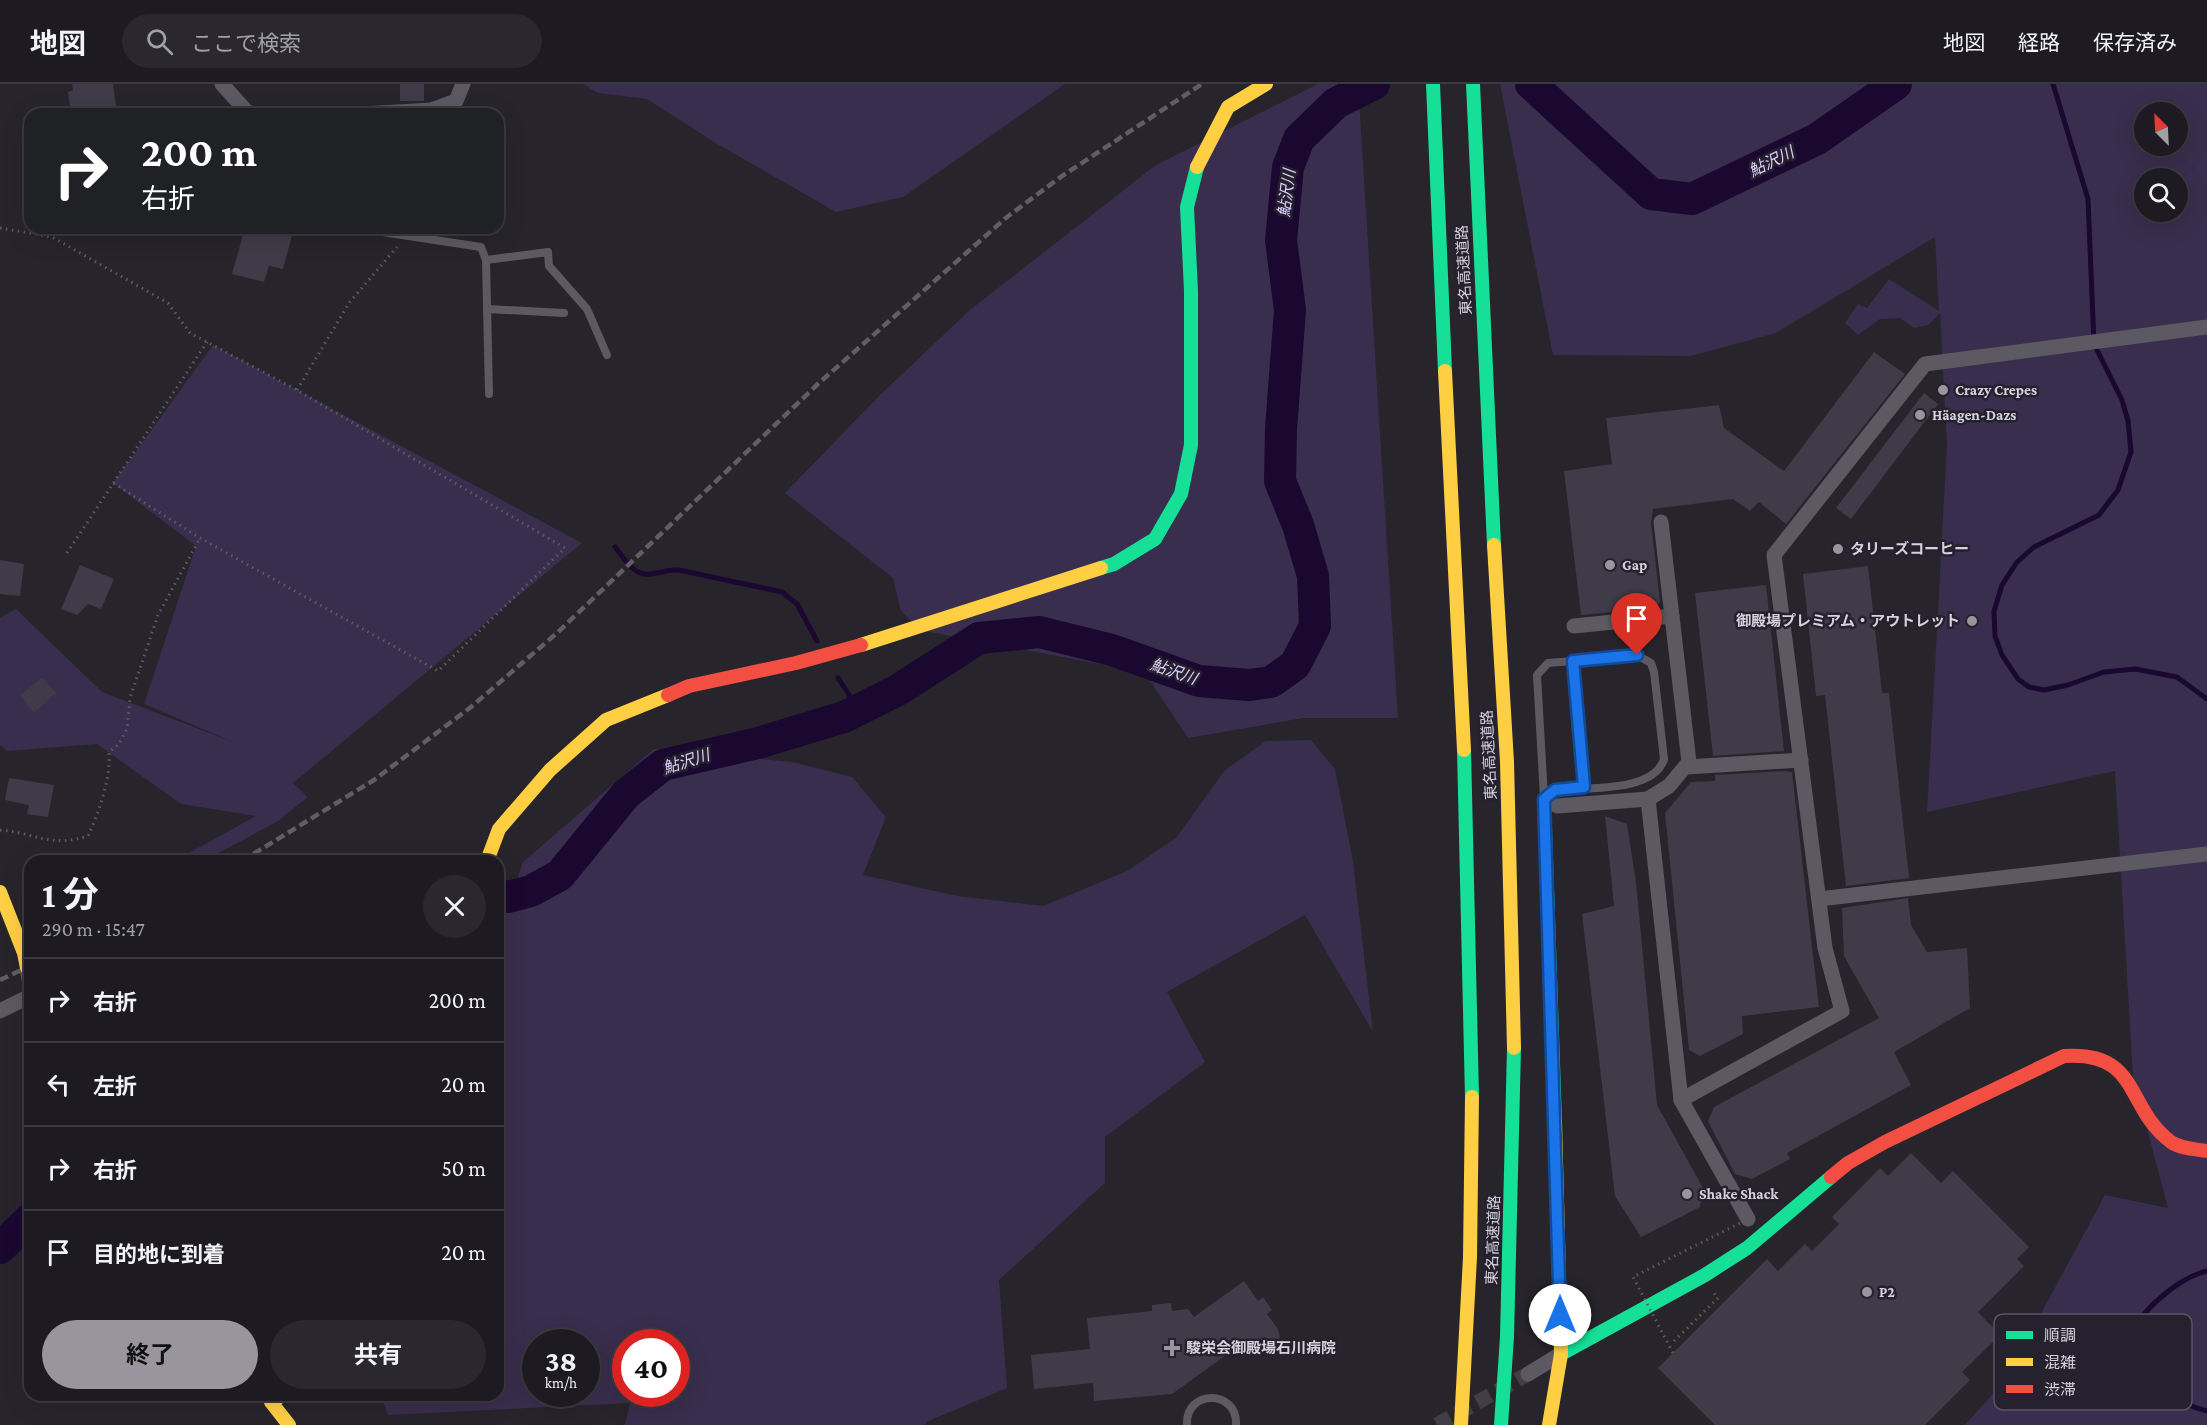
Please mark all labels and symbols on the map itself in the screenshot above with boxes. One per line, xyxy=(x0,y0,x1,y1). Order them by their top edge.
north arrow xyxy=(2134,102,2188,156)
water label: 鮎沢川 xyxy=(1746,142,1798,180)
water label: 鮎沢川 xyxy=(1275,166,1298,218)
street label: 東名高速道路 xyxy=(1454,225,1474,315)
place label: Crazy Crepes xyxy=(1955,382,2037,398)
marker: Crazy Crepes xyxy=(1936,383,1950,397)
place label: Häagen-Dazs xyxy=(1932,407,2016,423)
marker: Häagen-Dazs xyxy=(1913,408,1927,422)
place label: タリーズコーヒー xyxy=(1850,540,1969,557)
marker: タリーズコーヒー xyxy=(1831,542,1845,556)
place label: Gap xyxy=(1622,557,1647,573)
marker: Gap xyxy=(1603,558,1617,572)
pin xyxy=(1611,593,1662,655)
place label: 御殿場プレミアム・アウトレット xyxy=(1736,613,1960,629)
marker: 御殿場プレミアム・アウトレット xyxy=(1965,614,1979,628)
water label: 鮎沢川 xyxy=(1148,656,1201,688)
street label: 東名高速道路 xyxy=(1479,710,1499,800)
water label: 鮎沢川 xyxy=(661,745,714,777)
place label: Shake Shack xyxy=(1699,1186,1779,1202)
marker: Shake Shack xyxy=(1680,1187,1694,1201)
street label: 東名高速道路 xyxy=(1483,1195,1503,1285)
position arrow xyxy=(1528,1283,1592,1347)
place label: P2 xyxy=(1879,1284,1895,1300)
marker: P2 xyxy=(1860,1285,1874,1299)
legend xyxy=(1994,1314,2192,1410)
text: 順調 xyxy=(2044,1327,2076,1344)
speed limit sign: 40 xyxy=(612,1329,690,1407)
marker: 駿栄会御殿場石川病院 xyxy=(1163,1339,1181,1357)
place label: 駿栄会御殿場石川病院 xyxy=(1186,1340,1336,1356)
text: 混雑 xyxy=(2044,1354,2076,1371)
text: 渋滞 xyxy=(2044,1381,2076,1398)

